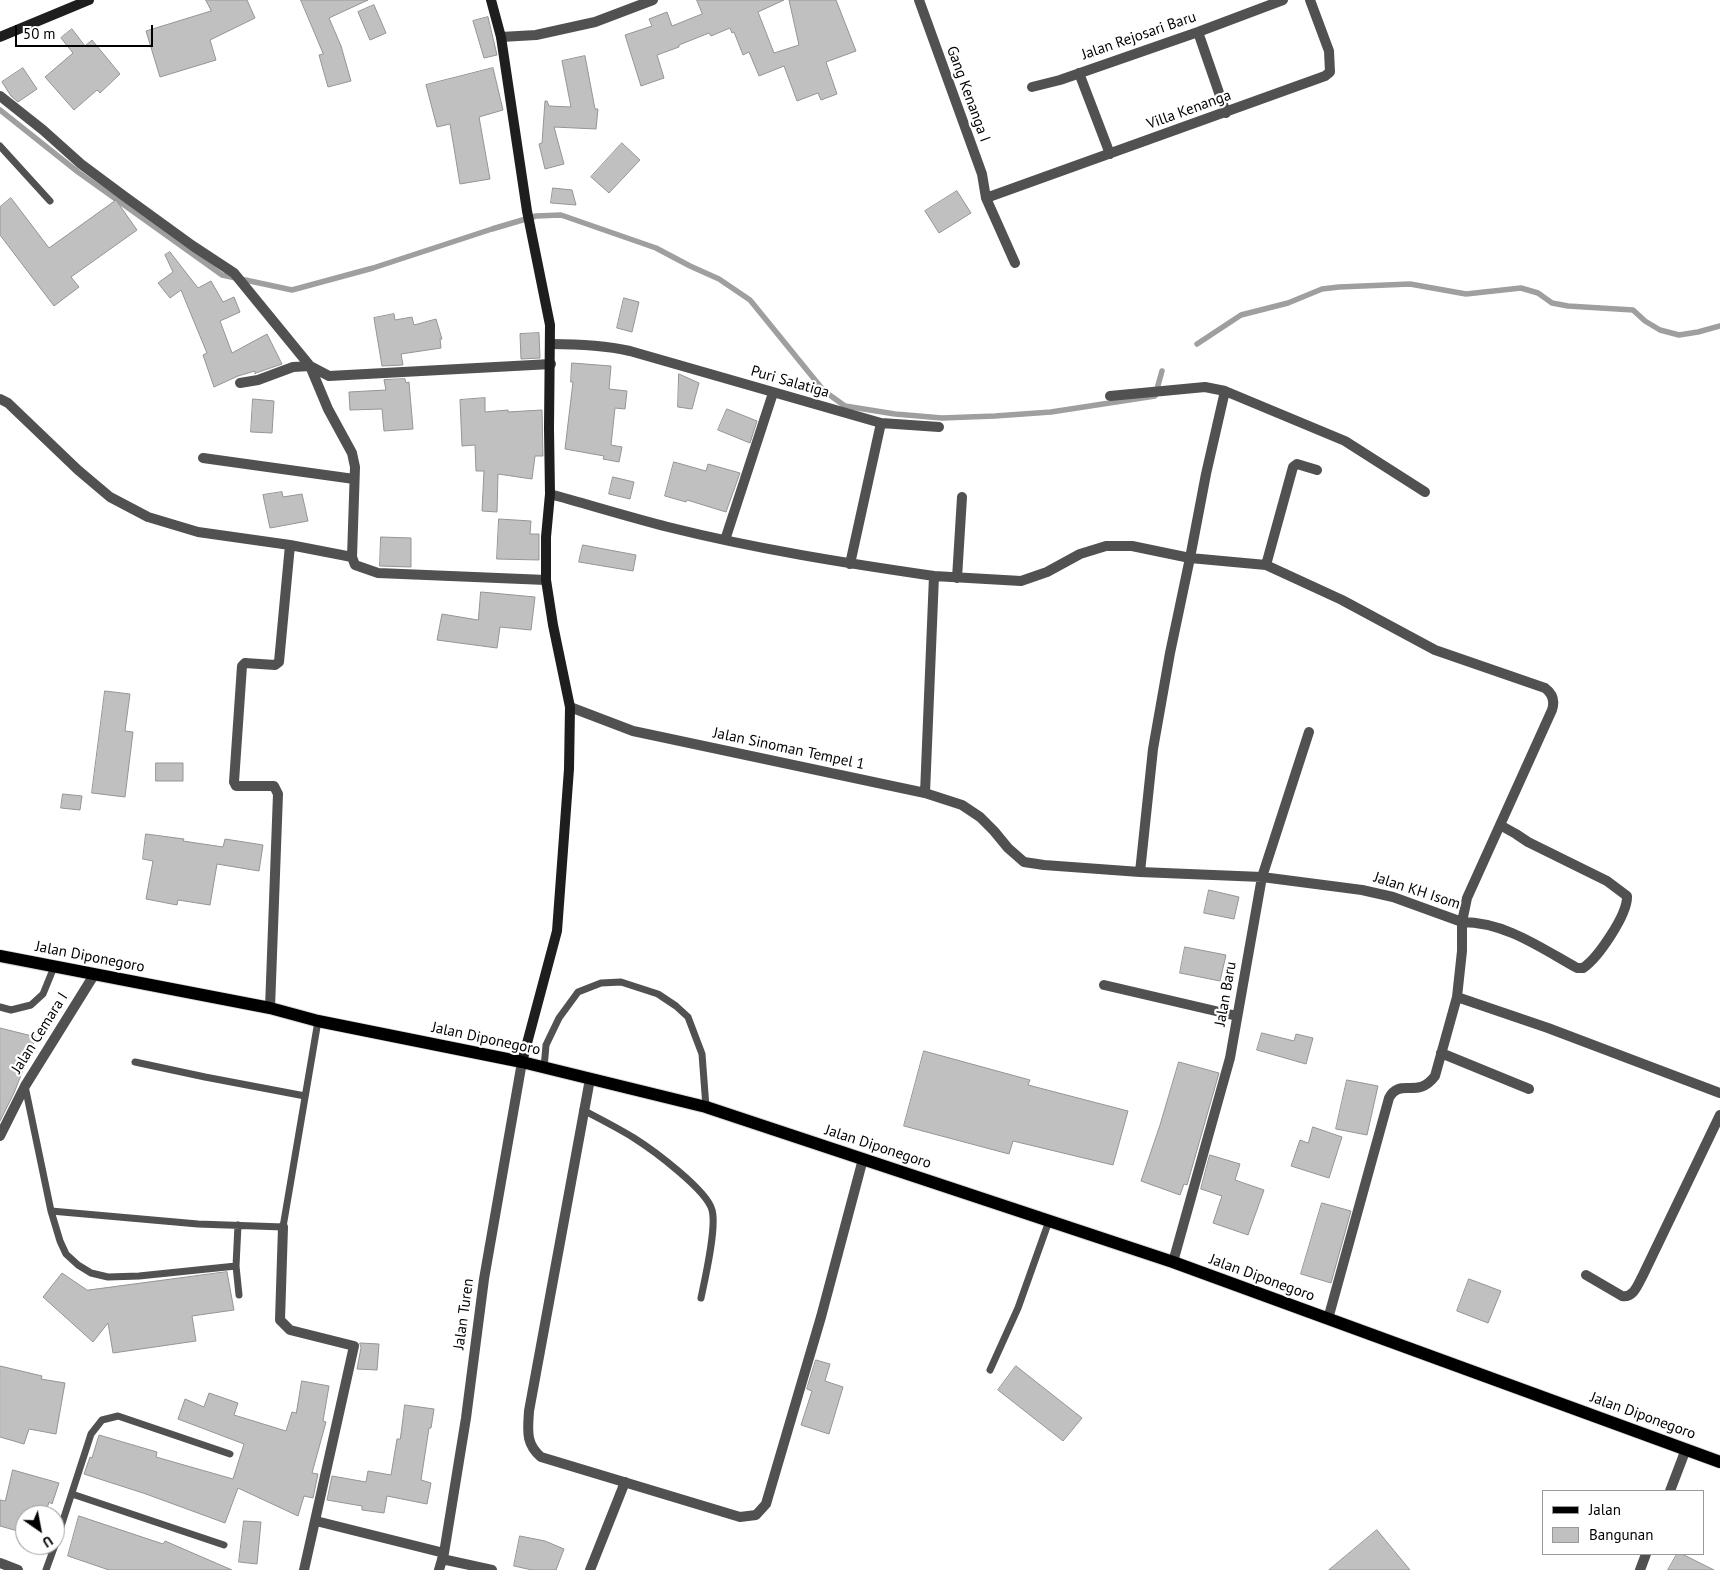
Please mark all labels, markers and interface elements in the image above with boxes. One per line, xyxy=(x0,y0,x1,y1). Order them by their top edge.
street label: Jalan Rejosari Baru xyxy=(1079,8,1199,64)
scale bar xyxy=(18,15,155,47)
text: 50 m xyxy=(23,24,56,43)
street label: Gang Kenanga I xyxy=(942,44,994,144)
street label: Villa Kenanga xyxy=(1145,86,1233,134)
street label: Puri Salatiga xyxy=(749,362,831,402)
street label: Jalan Sinoman Tempel 1 xyxy=(712,724,866,774)
street label: Jalan KH Isom xyxy=(1371,869,1463,913)
street label: Jalan Diponegoro xyxy=(34,938,146,976)
street label: Jalan Baru xyxy=(1211,960,1241,1028)
street label: Jalan Cemara I xyxy=(8,989,72,1077)
street label: Jalan Diponegoro xyxy=(430,1019,542,1059)
street label: Jalan Diponegoro xyxy=(823,1121,933,1173)
street label: Jalan Diponegoro xyxy=(1207,1251,1317,1305)
street label: Jalan Turen xyxy=(450,1277,478,1351)
street label: Jalan Diponegoro xyxy=(1588,1389,1698,1443)
legend xyxy=(1542,1490,1705,1555)
text: Jalan xyxy=(1589,1500,1621,1519)
north arrow xyxy=(15,1505,65,1555)
text: Bangunan xyxy=(1589,1525,1653,1544)
text: U xyxy=(39,1532,56,1552)

